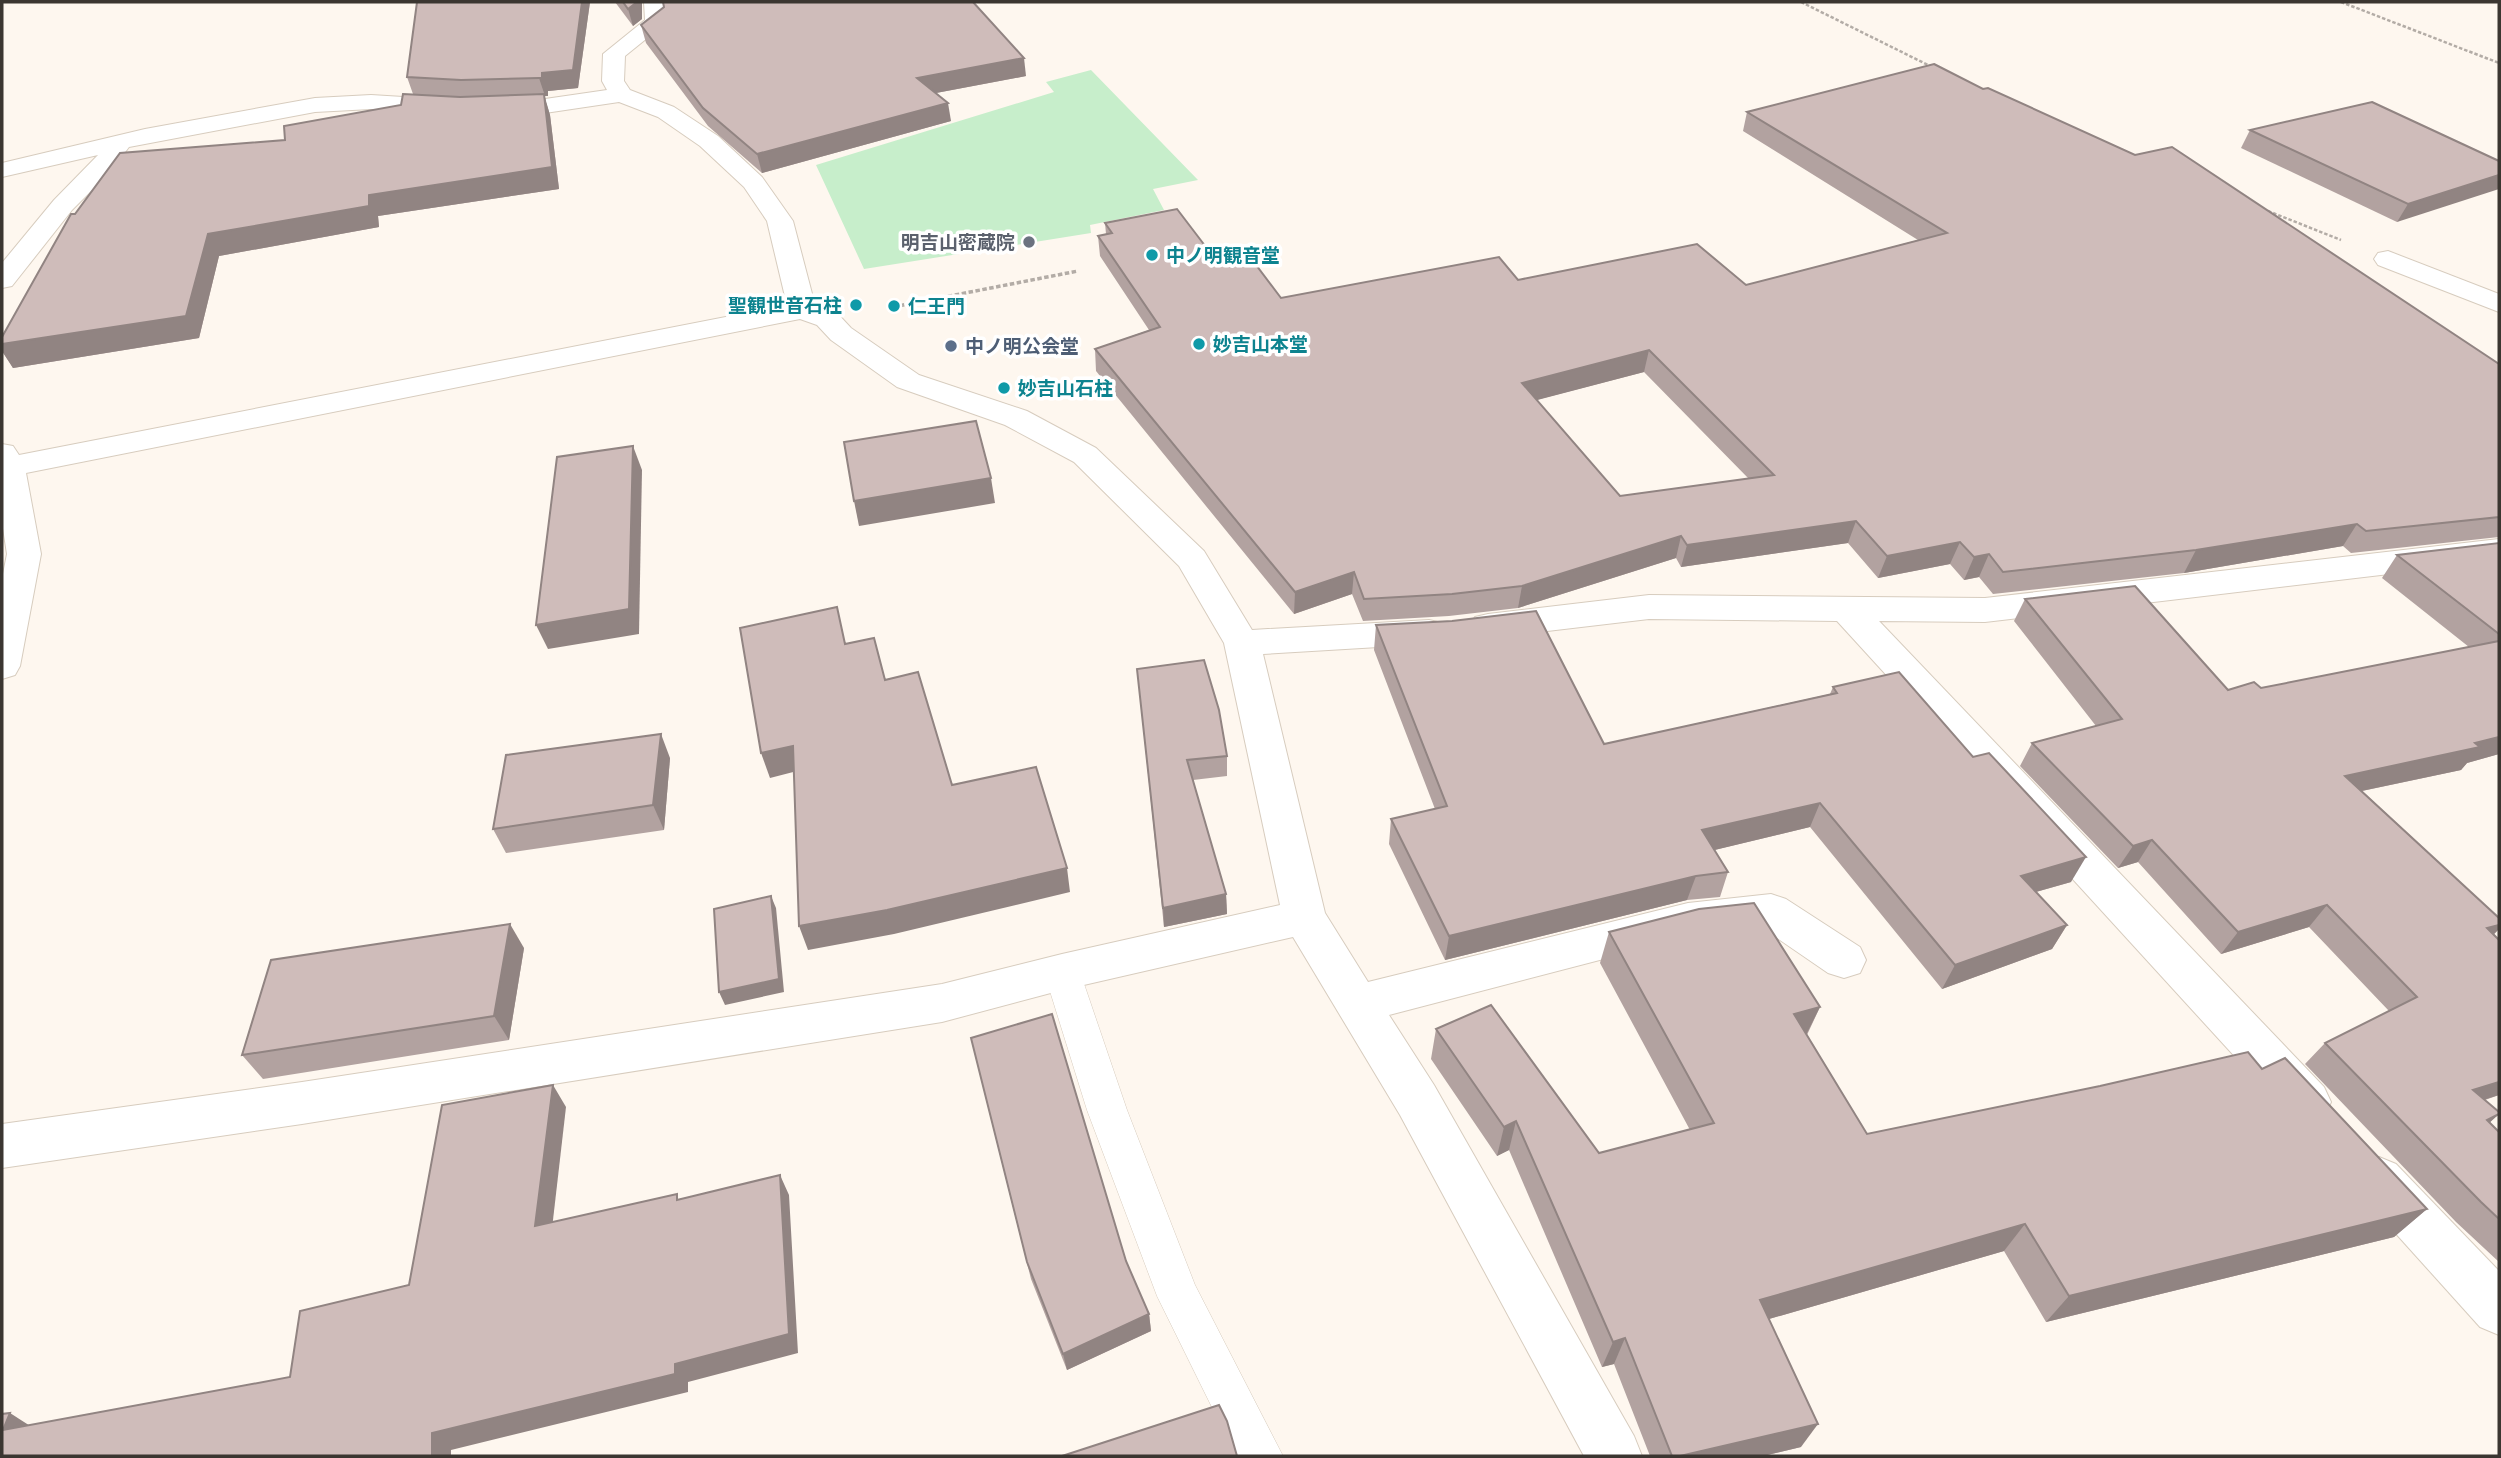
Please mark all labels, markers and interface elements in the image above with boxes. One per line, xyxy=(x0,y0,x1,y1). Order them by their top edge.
place label: 明吉山密蔵院 xyxy=(901,231,1015,253)
marker: 明吉山密蔵院 xyxy=(1021,234,1037,250)
place label: 中ノ明観音堂 xyxy=(1166,244,1280,266)
marker: 中ノ明観音堂 xyxy=(1144,247,1160,263)
place label: 聖観世音石柱 xyxy=(728,294,842,316)
place label: 仁王門 xyxy=(908,295,965,317)
marker: 聖観世音石柱 xyxy=(848,297,864,313)
marker: 仁王門 xyxy=(886,298,902,314)
place label: 妙吉山本堂 xyxy=(1213,333,1308,355)
place label: 中ノ明公会堂 xyxy=(965,335,1079,357)
marker: 妙吉山本堂 xyxy=(1191,336,1207,352)
marker: 中ノ明公会堂 xyxy=(943,338,959,354)
place label: 妙吉山石柱 xyxy=(1018,377,1113,399)
marker: 妙吉山石柱 xyxy=(996,380,1012,396)

